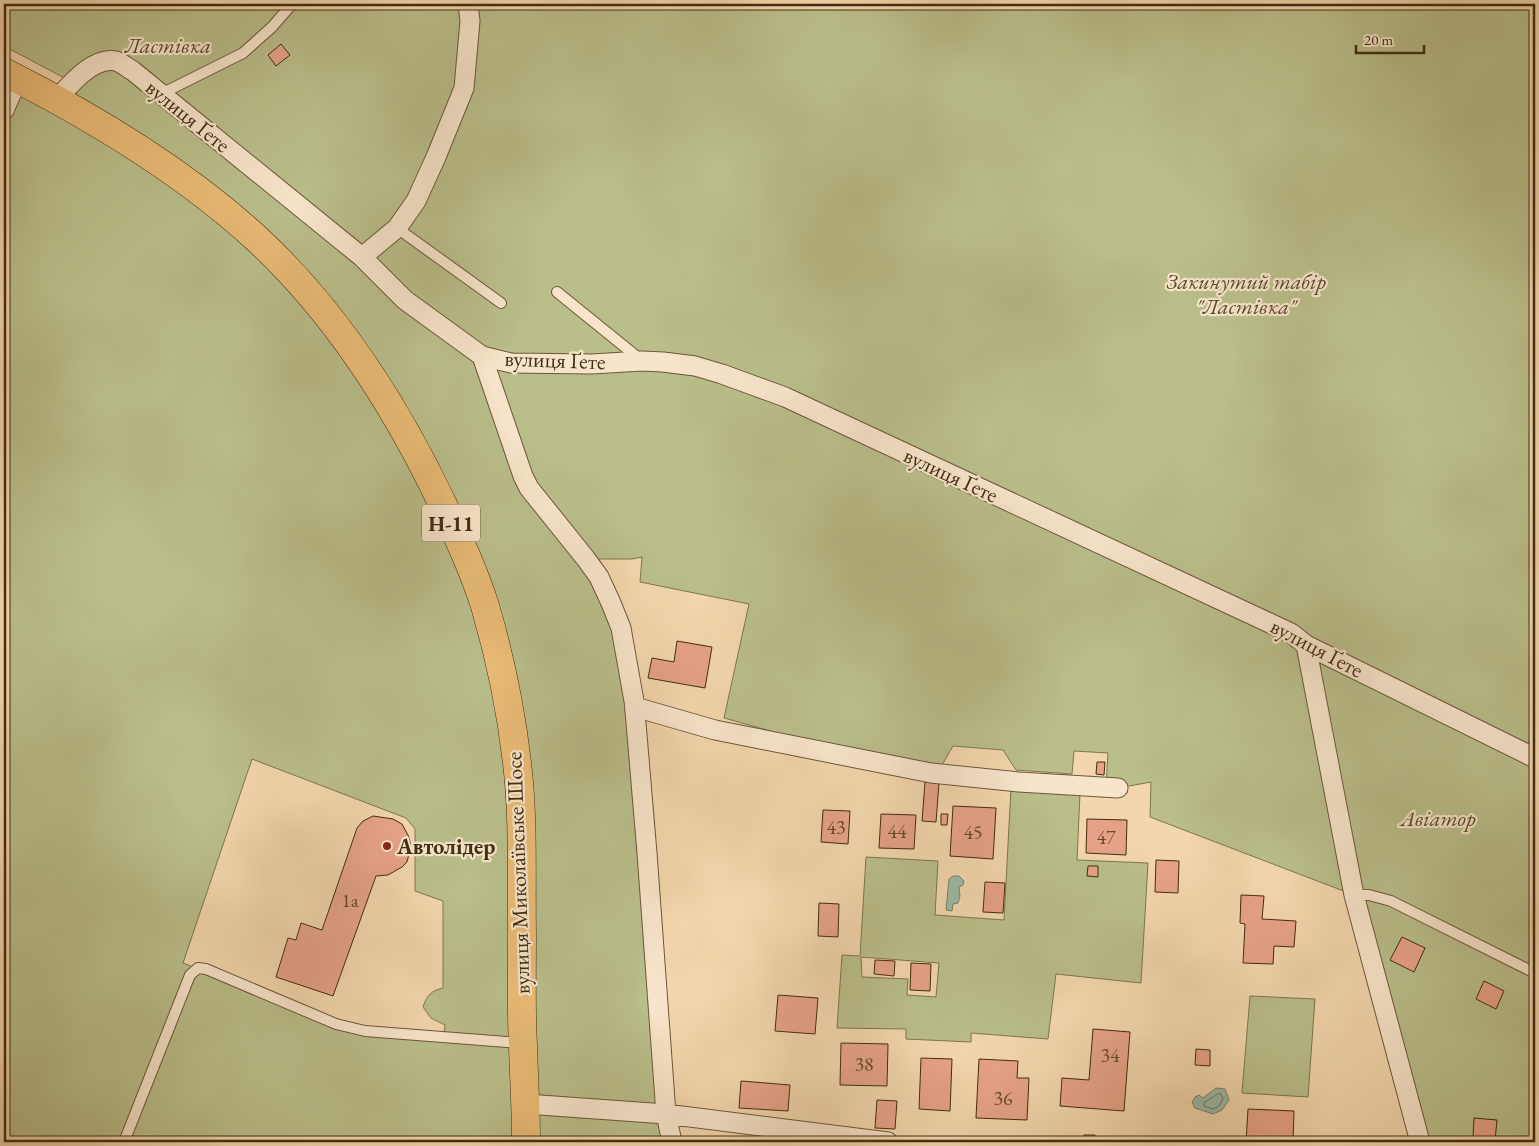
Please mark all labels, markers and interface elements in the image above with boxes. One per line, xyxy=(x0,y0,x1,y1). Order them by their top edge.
scale bar xyxy=(1356,22,1424,54)
text: 20 m xyxy=(1364,30,1393,49)
park label: Ластівка xyxy=(124,31,211,60)
street label: вулиця Ґете xyxy=(140,73,237,159)
park label: Закинутий табір "Ластівка" xyxy=(1166,267,1326,321)
street label: вулиця Ґете xyxy=(504,344,606,376)
street label: вулиця Ґете xyxy=(899,440,1003,510)
road number: Н-11 xyxy=(422,504,480,542)
street label: вулиця Ґете xyxy=(1266,611,1369,685)
street label: вулиця Миколаївське Шосе xyxy=(499,751,537,995)
park label: Авіатор xyxy=(1398,804,1476,833)
house number: 43 xyxy=(826,814,846,840)
house number: 44 xyxy=(887,818,907,844)
house number: 45 xyxy=(963,819,983,845)
house number: 47 xyxy=(1096,824,1116,850)
place label: Автолідер xyxy=(396,832,495,861)
marker: Автолідер xyxy=(381,840,393,852)
house number: 1а xyxy=(341,887,359,913)
house number: 34 xyxy=(1100,1042,1120,1068)
house number: 38 xyxy=(854,1051,874,1077)
house number: 36 xyxy=(993,1085,1013,1111)

